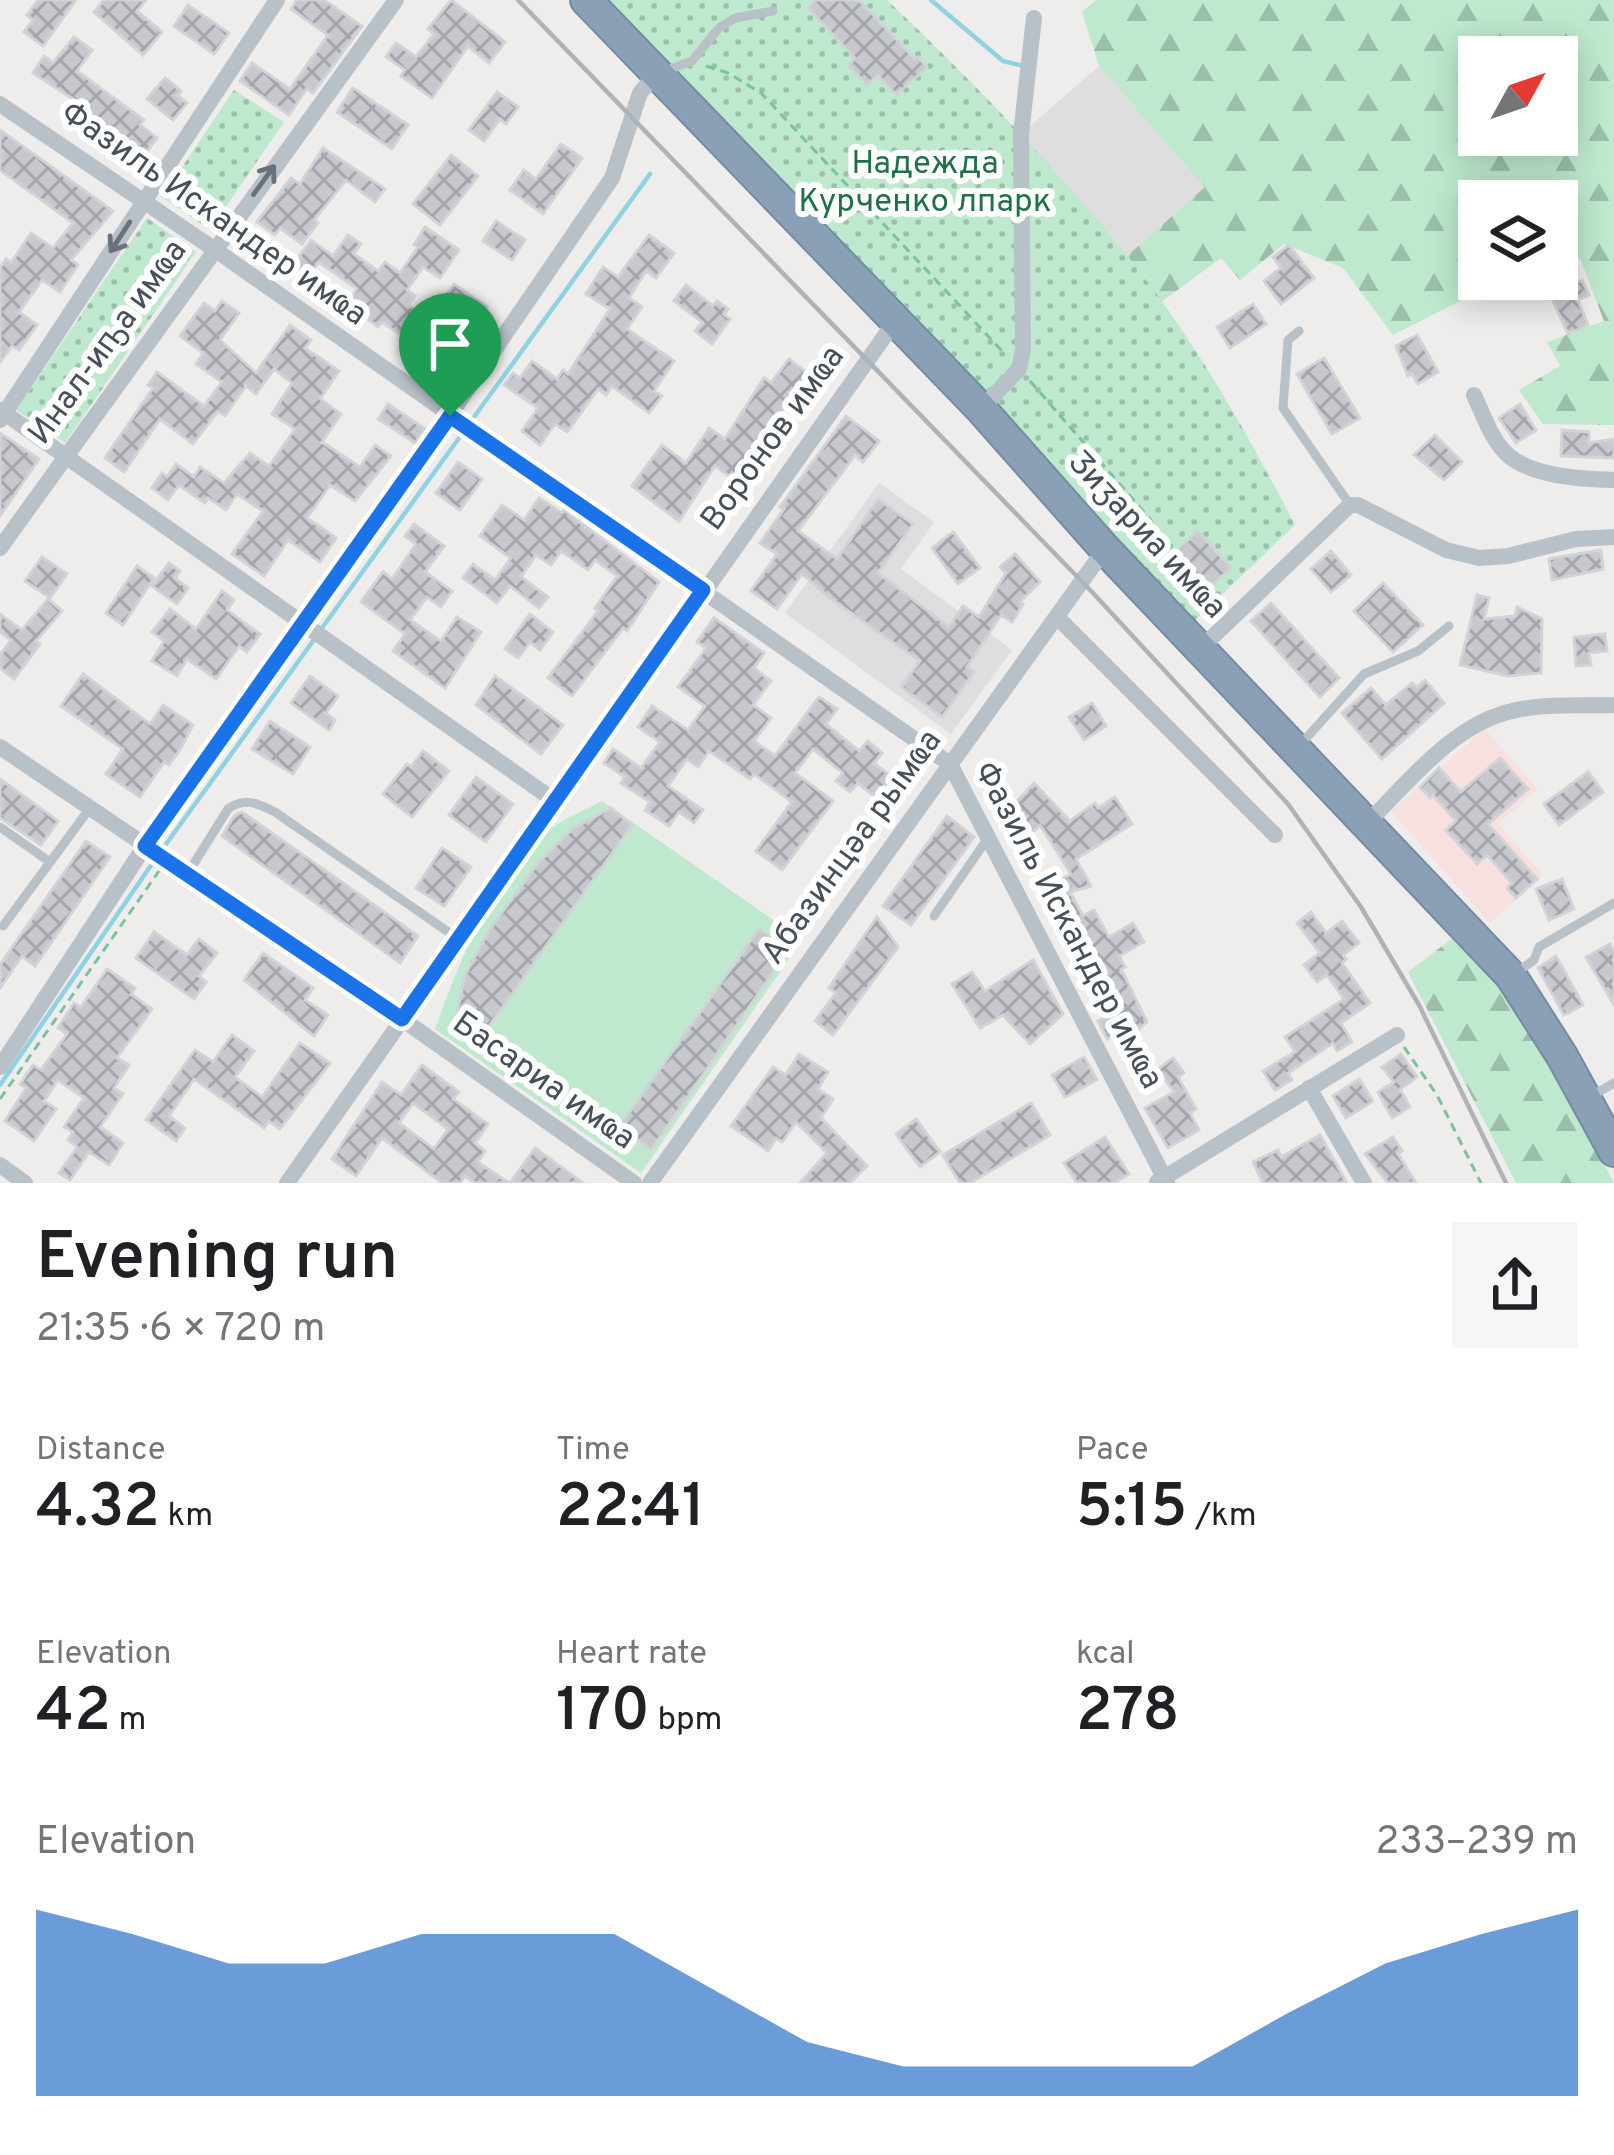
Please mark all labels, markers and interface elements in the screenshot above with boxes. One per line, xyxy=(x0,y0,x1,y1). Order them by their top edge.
north arrow xyxy=(1458,36,1578,156)
map controls xyxy=(1458,36,1578,300)
street label: Фазиль Искандер имҩа xyxy=(52,93,374,337)
park label: Надежда Курченко лпарк xyxy=(798,144,1052,224)
one-way arrow xyxy=(251,164,277,197)
button: layers xyxy=(1458,180,1578,300)
one-way arrow xyxy=(107,220,132,254)
street label: Инал-иҧа имҩа xyxy=(20,232,198,454)
pin xyxy=(399,293,501,416)
icon: arrive xyxy=(417,311,483,377)
street label: Воронов имҩа xyxy=(693,338,855,540)
street label: Ӡиӡариа имҩа xyxy=(1057,443,1235,629)
street label: Абазинцәа рымҩа xyxy=(754,722,952,974)
street label: Фазиль Искандер имҩа xyxy=(963,755,1171,1097)
street label: Басариа имҩа xyxy=(443,1003,643,1161)
text: Evening run xyxy=(36,1219,398,1302)
button: share xyxy=(1452,1222,1578,1348)
text: 21:35 · 6 × 720 m xyxy=(36,1306,325,1355)
text: Distance xyxy=(36,1430,166,1472)
text: Time xyxy=(556,1430,630,1472)
text: Pace xyxy=(1076,1430,1149,1472)
text: 4.32 xyxy=(36,1472,160,1548)
text: 22:41 xyxy=(556,1472,705,1548)
text: 5:15 xyxy=(1076,1472,1187,1548)
text: km xyxy=(160,1496,213,1538)
text: /km xyxy=(1187,1496,1257,1538)
text: Elevation xyxy=(36,1634,172,1676)
text: Heart rate xyxy=(556,1634,707,1676)
text: kcal xyxy=(1076,1634,1135,1676)
text: 42 xyxy=(36,1676,111,1752)
text: 170 xyxy=(556,1676,650,1752)
text: 278 xyxy=(1076,1676,1180,1752)
text: m xyxy=(111,1700,147,1742)
text: bpm xyxy=(650,1700,722,1742)
text: Elevation xyxy=(36,1819,196,1868)
text: 233–239 m xyxy=(1375,1819,1578,1868)

